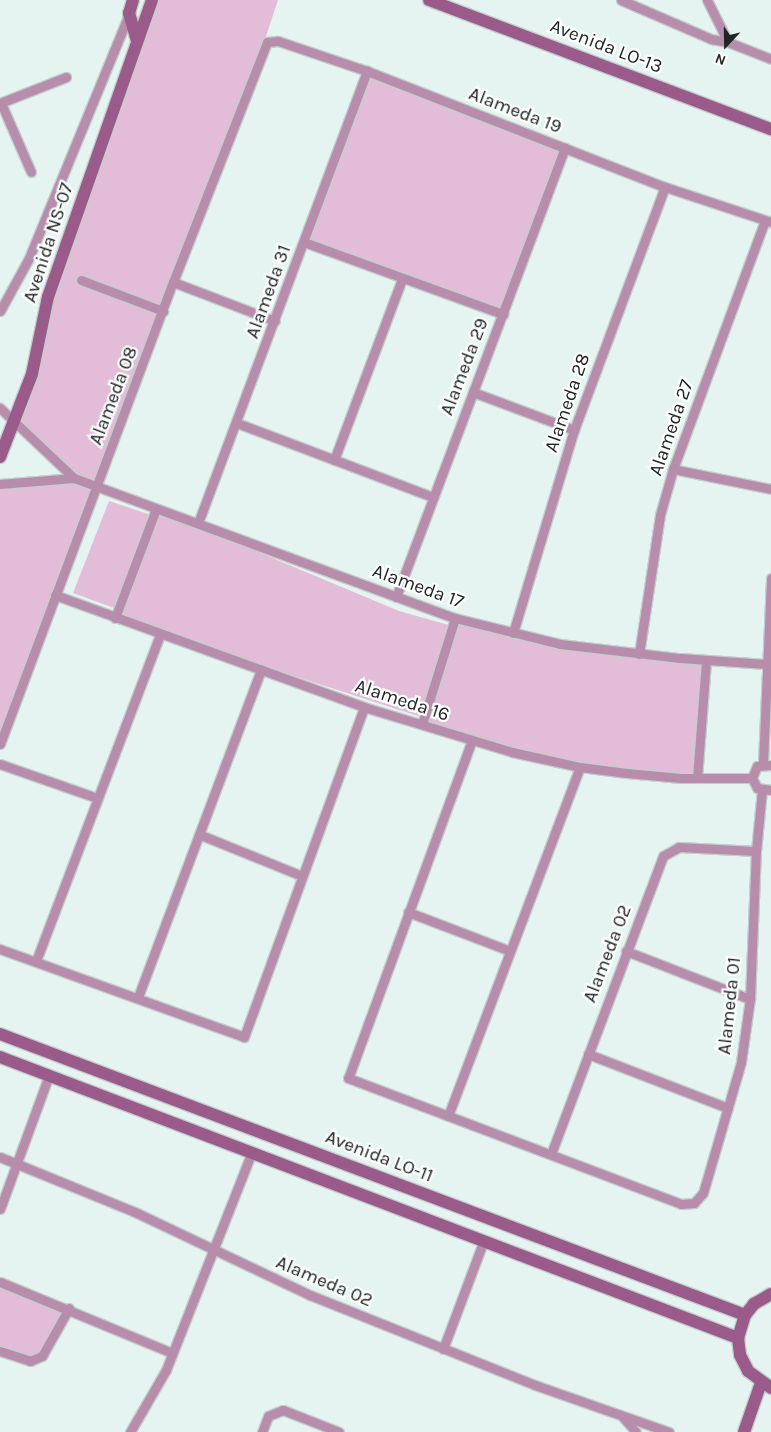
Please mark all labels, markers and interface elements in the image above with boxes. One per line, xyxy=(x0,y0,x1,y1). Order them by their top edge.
street label: Avenida LO-13 xyxy=(547,15,665,79)
north arrow xyxy=(701,20,751,70)
text: N xyxy=(713,50,728,69)
street label: Alameda 19 xyxy=(465,83,565,139)
street label: Avenida NS-07 xyxy=(19,180,79,306)
street label: Alameda 31 xyxy=(242,242,296,342)
street label: Alameda 29 xyxy=(436,315,494,419)
street label: Alameda 08 xyxy=(85,344,143,448)
street label: Alameda 28 xyxy=(540,351,596,455)
street label: Alameda 27 xyxy=(645,377,699,479)
street label: Alameda 17 xyxy=(369,560,467,614)
street label: Alameda 16 xyxy=(352,675,452,727)
street label: Alameda 02 xyxy=(579,902,637,1006)
street label: Alameda 01 xyxy=(714,956,746,1056)
street label: Avenida LO-11 xyxy=(322,1126,436,1188)
street label: Alameda 02 xyxy=(272,1251,376,1313)

